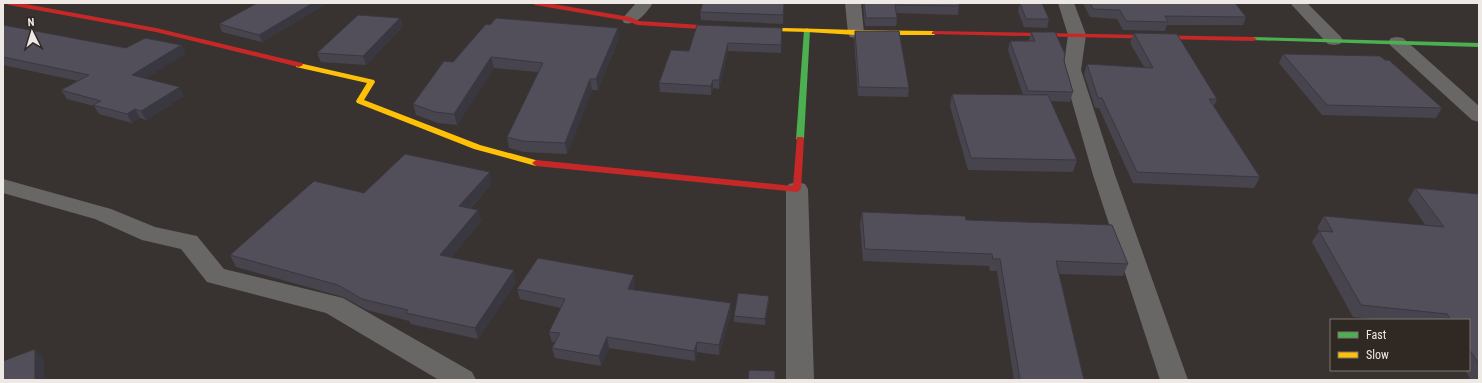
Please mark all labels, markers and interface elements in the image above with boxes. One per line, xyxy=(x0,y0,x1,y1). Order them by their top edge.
north arrow xyxy=(12,12,52,52)
text: N xyxy=(27,16,35,29)
legend xyxy=(1330,319,1470,371)
text: Fast xyxy=(1366,328,1387,342)
text: Slow xyxy=(1366,348,1389,362)

